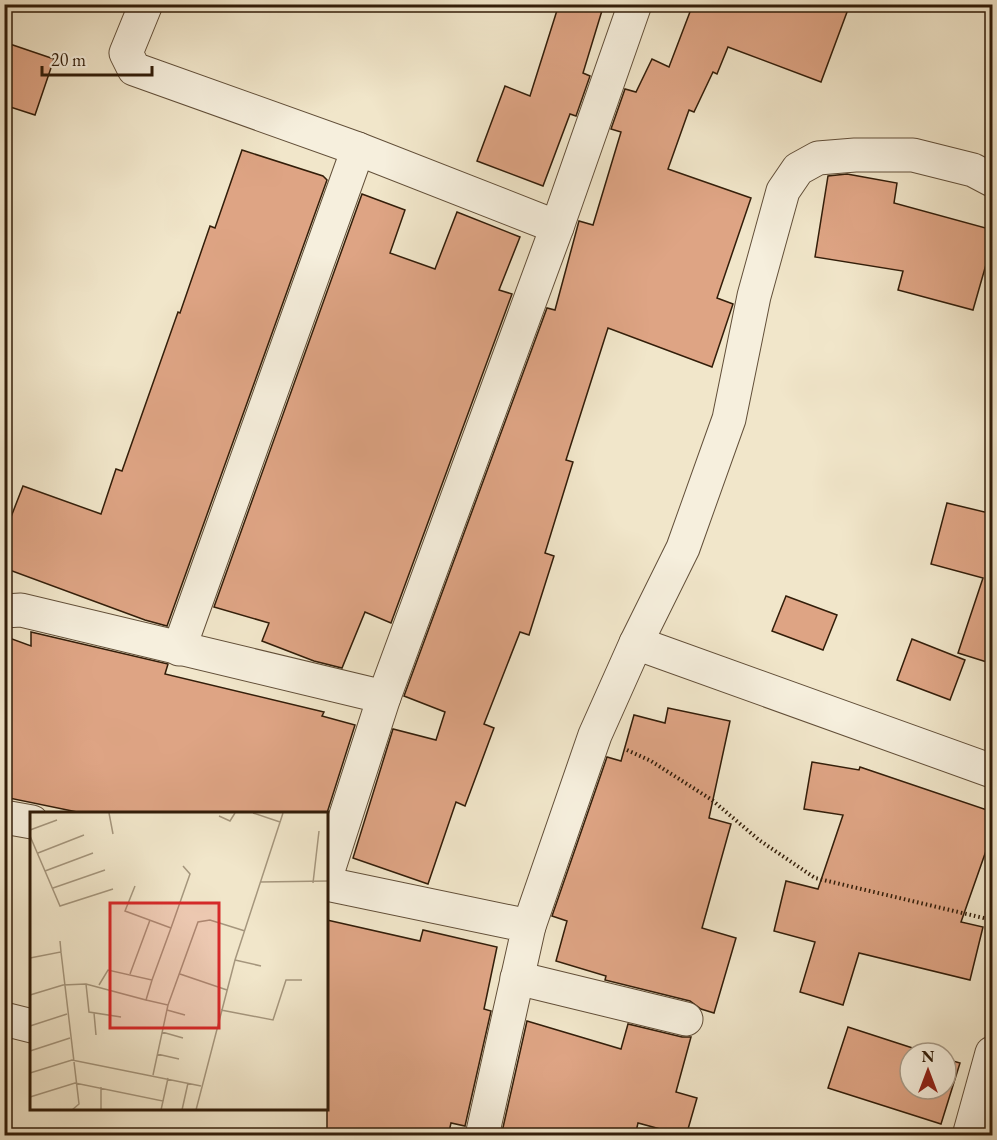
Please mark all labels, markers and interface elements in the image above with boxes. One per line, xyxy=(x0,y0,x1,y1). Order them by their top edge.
scale bar xyxy=(42,39,152,77)
text: 20 m xyxy=(51,48,86,71)
inset map xyxy=(30,812,328,1110)
north arrow xyxy=(898,1041,958,1101)
text: N xyxy=(922,1046,935,1067)

